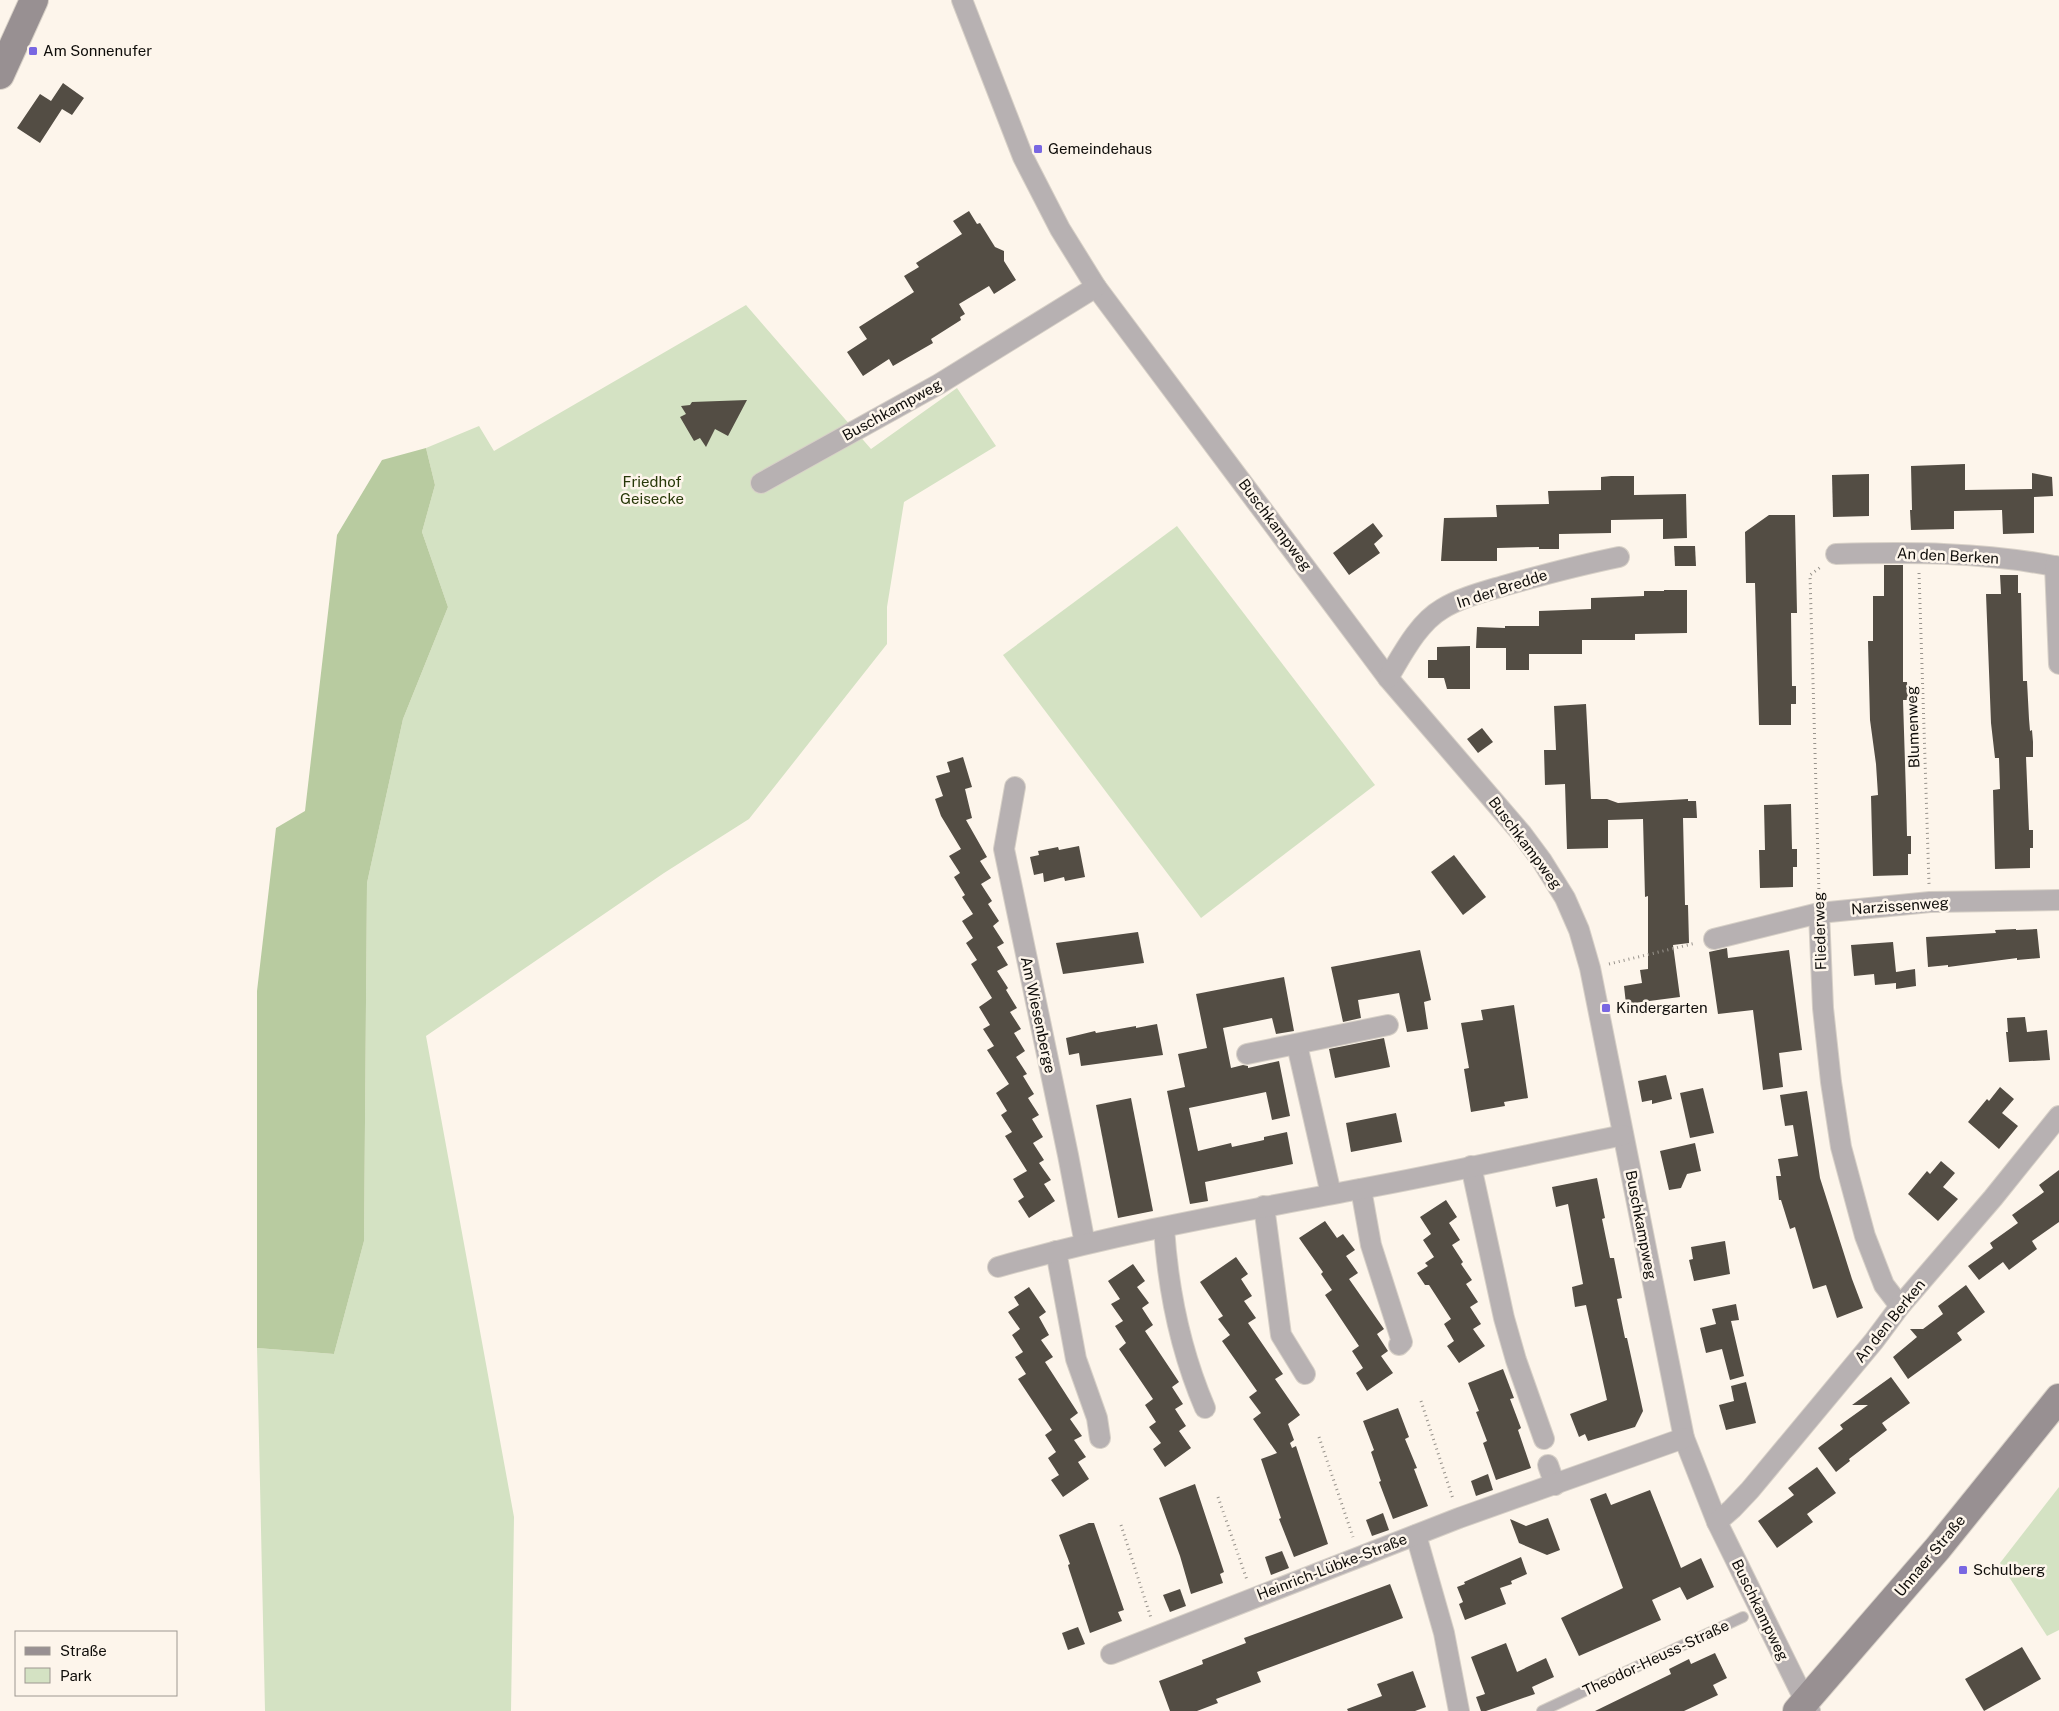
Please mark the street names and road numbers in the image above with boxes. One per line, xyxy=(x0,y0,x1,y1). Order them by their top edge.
street label: Buschkampweg xyxy=(839,375,944,444)
street label: Buschkampweg xyxy=(1235,475,1316,574)
street label: An den Berken xyxy=(1897,544,2000,567)
street label: In der Bredde xyxy=(1455,566,1549,611)
street label: Blumenweg xyxy=(1903,686,1922,768)
street label: Buschkampweg xyxy=(1485,793,1566,892)
street label: Fliederweg xyxy=(1810,892,1829,971)
street label: Narzissenweg xyxy=(1851,894,1949,917)
street label: Am Wiesenberge xyxy=(1018,955,1059,1075)
street label: Buschkampweg xyxy=(1623,1169,1660,1281)
street label: An den Berken xyxy=(1851,1276,1928,1366)
street label: Unnaer Straße xyxy=(1891,1512,1969,1600)
street label: Heinrich-Lübke-Straße xyxy=(1254,1530,1409,1603)
street label: Buschkampweg xyxy=(1729,1556,1792,1663)
street label: Theodor-Heuss-Straße xyxy=(1580,1616,1732,1699)

